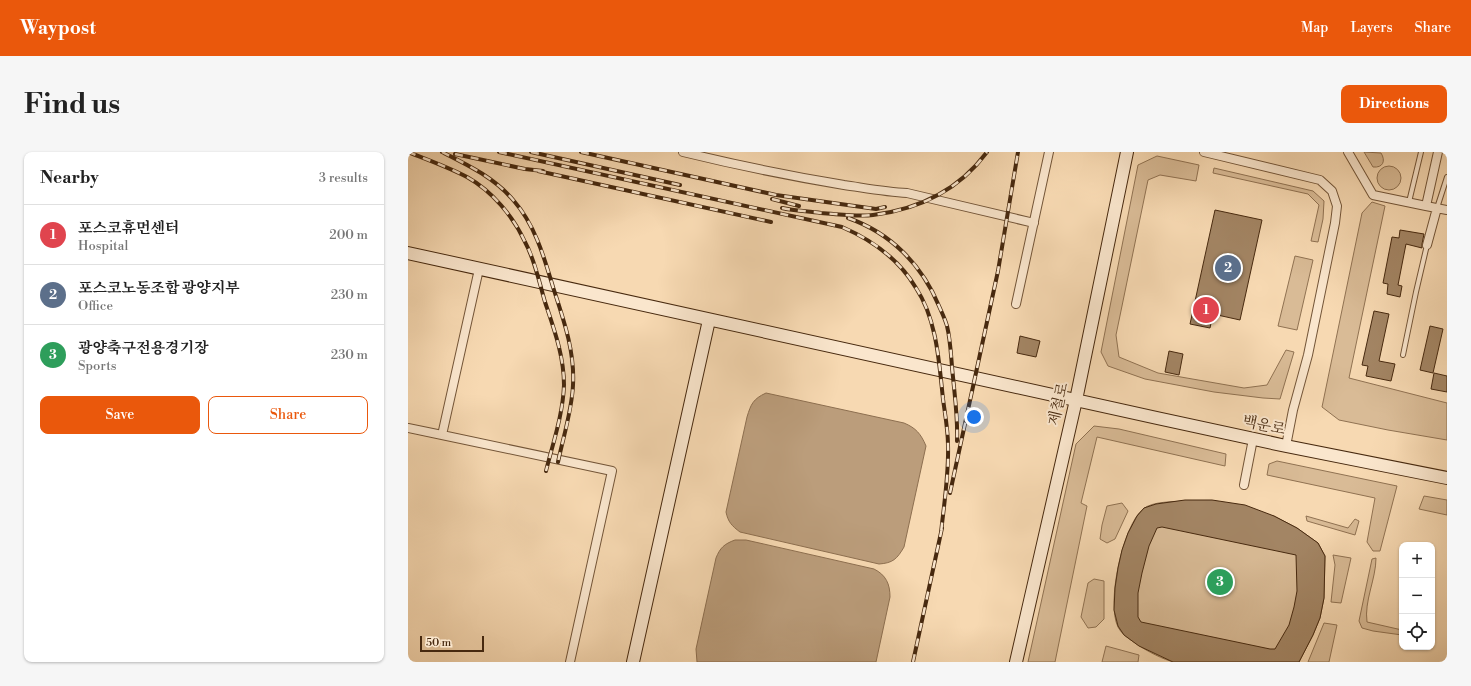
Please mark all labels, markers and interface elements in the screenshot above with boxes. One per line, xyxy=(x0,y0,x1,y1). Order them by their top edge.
text: Waypost xyxy=(20,16,96,40)
text: Map xyxy=(1301,19,1328,37)
text: Layers xyxy=(1350,19,1393,37)
text: Share xyxy=(1415,19,1451,37)
button: Directions xyxy=(1341,85,1447,123)
text: Find us xyxy=(24,87,120,122)
text: Nearby xyxy=(40,167,99,189)
text: 3 results xyxy=(319,170,368,186)
text: 포스코휴먼센터 xyxy=(78,219,179,238)
text: 1 xyxy=(50,227,56,243)
text: 200 m xyxy=(329,227,368,243)
text: Hospital xyxy=(78,238,128,254)
pin: 2 xyxy=(1215,253,1241,283)
text: 포스코노동조합 광양지부 xyxy=(78,279,240,298)
text: 2 xyxy=(49,287,57,303)
text: 230 m xyxy=(331,287,368,303)
pin: 1 xyxy=(1193,295,1219,325)
text: Office xyxy=(78,298,113,314)
text: 광양축구전용경기장 xyxy=(78,339,208,358)
text: 3 xyxy=(49,347,57,363)
text: 230 m xyxy=(331,347,368,363)
text: Sports xyxy=(78,358,117,374)
street label: 제철로 xyxy=(1044,380,1073,427)
button: Save xyxy=(40,396,200,434)
button: Share xyxy=(208,396,368,434)
your location xyxy=(964,407,984,427)
street label: 백운로 xyxy=(1241,412,1288,439)
map controls xyxy=(1399,542,1435,650)
button: + xyxy=(1399,542,1435,578)
pin: 3 xyxy=(1207,567,1233,597)
button: − xyxy=(1399,578,1435,614)
button: locate xyxy=(1399,614,1435,650)
scale bar xyxy=(420,634,484,653)
text: 50 m xyxy=(426,636,451,650)

